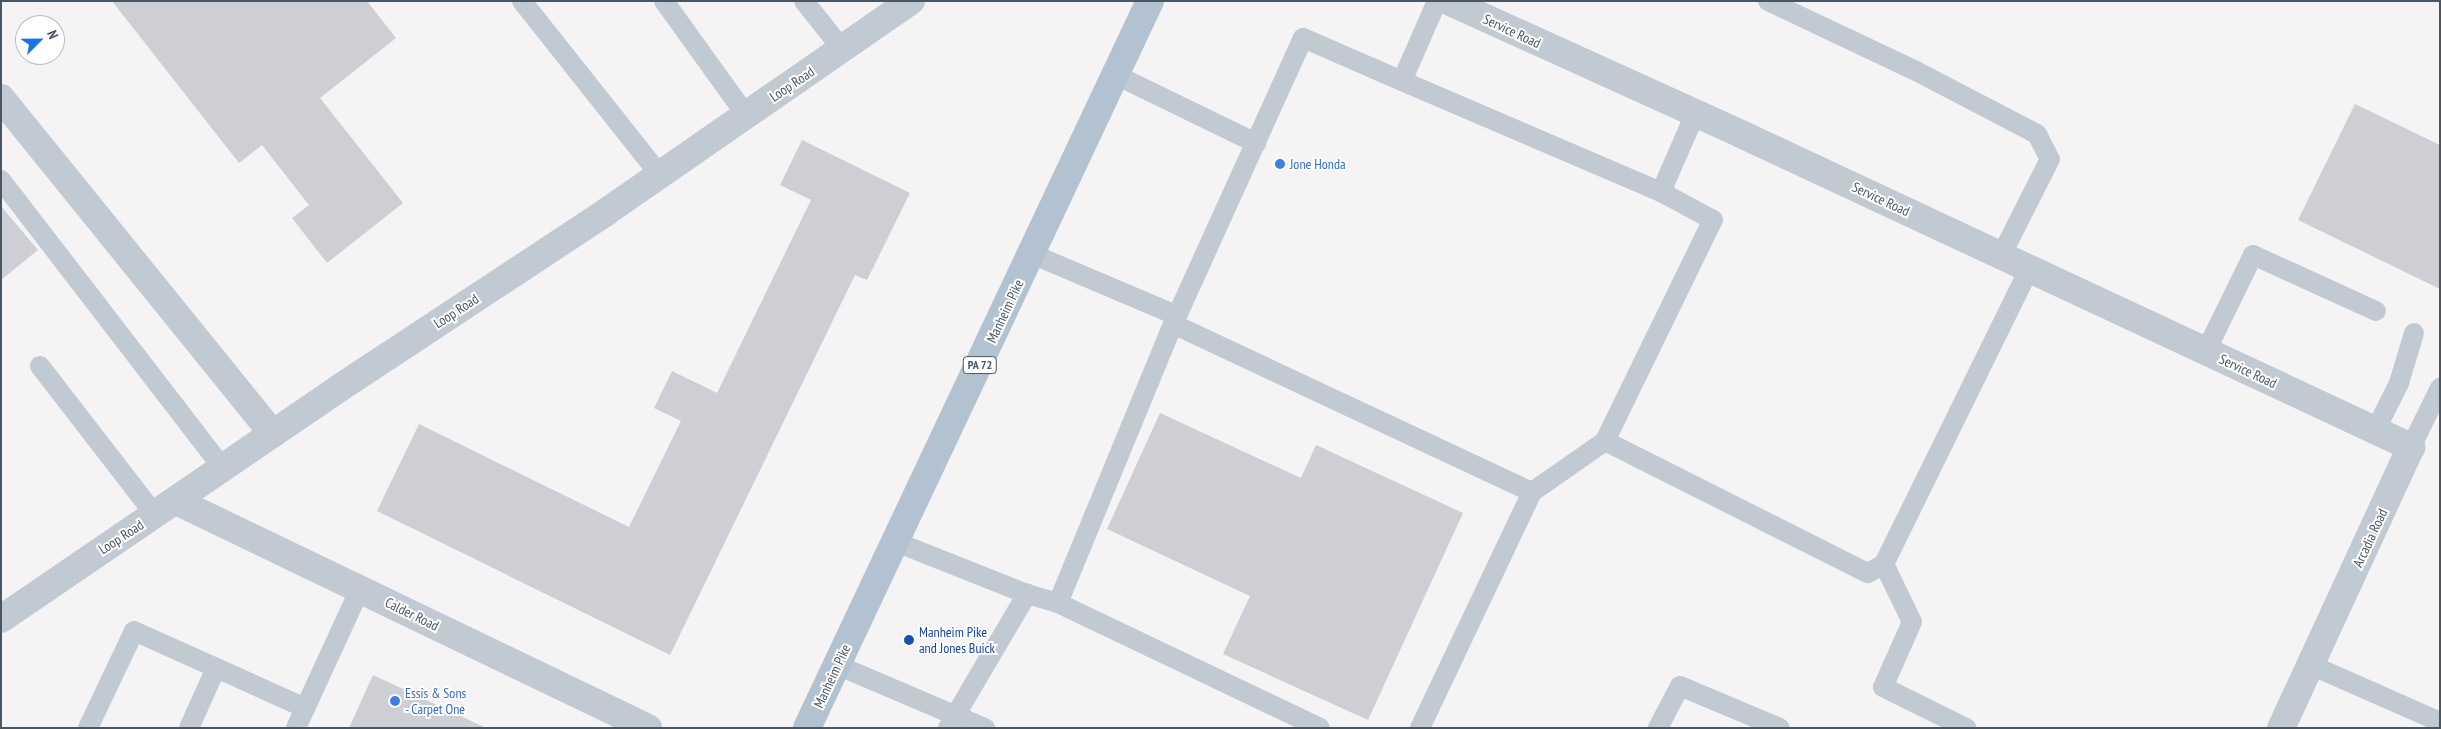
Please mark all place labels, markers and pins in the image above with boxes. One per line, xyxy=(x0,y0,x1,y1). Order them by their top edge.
place label: Jone Honda xyxy=(1290,156,1346,172)
marker: Jone Honda xyxy=(1274,158,1286,170)
place label: Manheim Pike and Jones Buick xyxy=(919,624,995,656)
marker: Manheim Pike and Jones Buick xyxy=(903,634,915,646)
place label: Essis & Sons - Carpet One xyxy=(405,685,466,718)
marker: Essis & Sons - Carpet One xyxy=(389,695,401,707)

